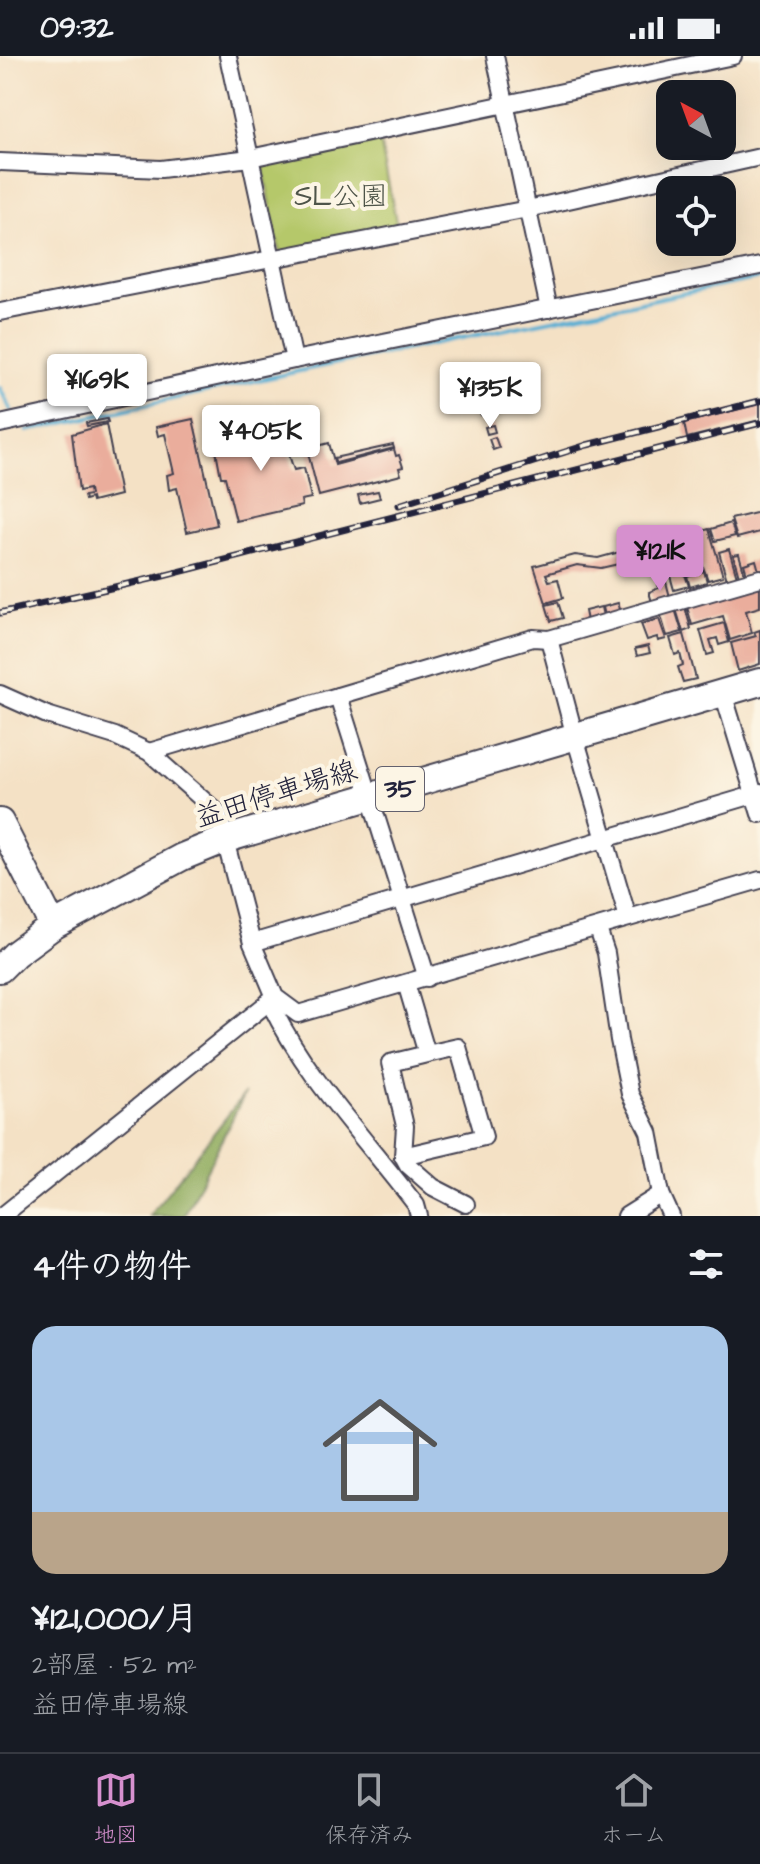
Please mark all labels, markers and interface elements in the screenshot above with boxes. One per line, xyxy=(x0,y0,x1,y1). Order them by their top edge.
text: 09:32 xyxy=(40,7,113,49)
north arrow xyxy=(656,80,736,160)
map controls xyxy=(656,80,736,256)
button: locate xyxy=(656,176,736,256)
park label: SL公園 xyxy=(294,177,388,216)
pin: ¥169K xyxy=(41,354,153,422)
text: ¥169K xyxy=(65,362,129,398)
pin: ¥135K xyxy=(434,362,546,430)
text: ¥135K xyxy=(458,370,522,406)
pin: ¥405K xyxy=(205,405,317,473)
text: ¥405K xyxy=(220,413,302,449)
pin: ¥121K xyxy=(604,525,716,593)
text: ¥121K xyxy=(634,533,686,569)
street label: 益田停車場線 xyxy=(190,751,362,837)
road number: 35 xyxy=(376,767,424,811)
icon: filters xyxy=(684,1242,728,1286)
text: 4件の物件 xyxy=(32,1243,191,1291)
icon: home xyxy=(308,1378,452,1522)
text: ¥121,000/月 xyxy=(32,1595,198,1643)
text: 2部屋 · 52 m² xyxy=(32,1647,197,1683)
text: 益田停車場線 xyxy=(32,1687,188,1723)
tab: 地図 xyxy=(94,1768,138,1851)
tab: 保存済み xyxy=(325,1768,413,1851)
tab: ホーム xyxy=(601,1768,666,1851)

